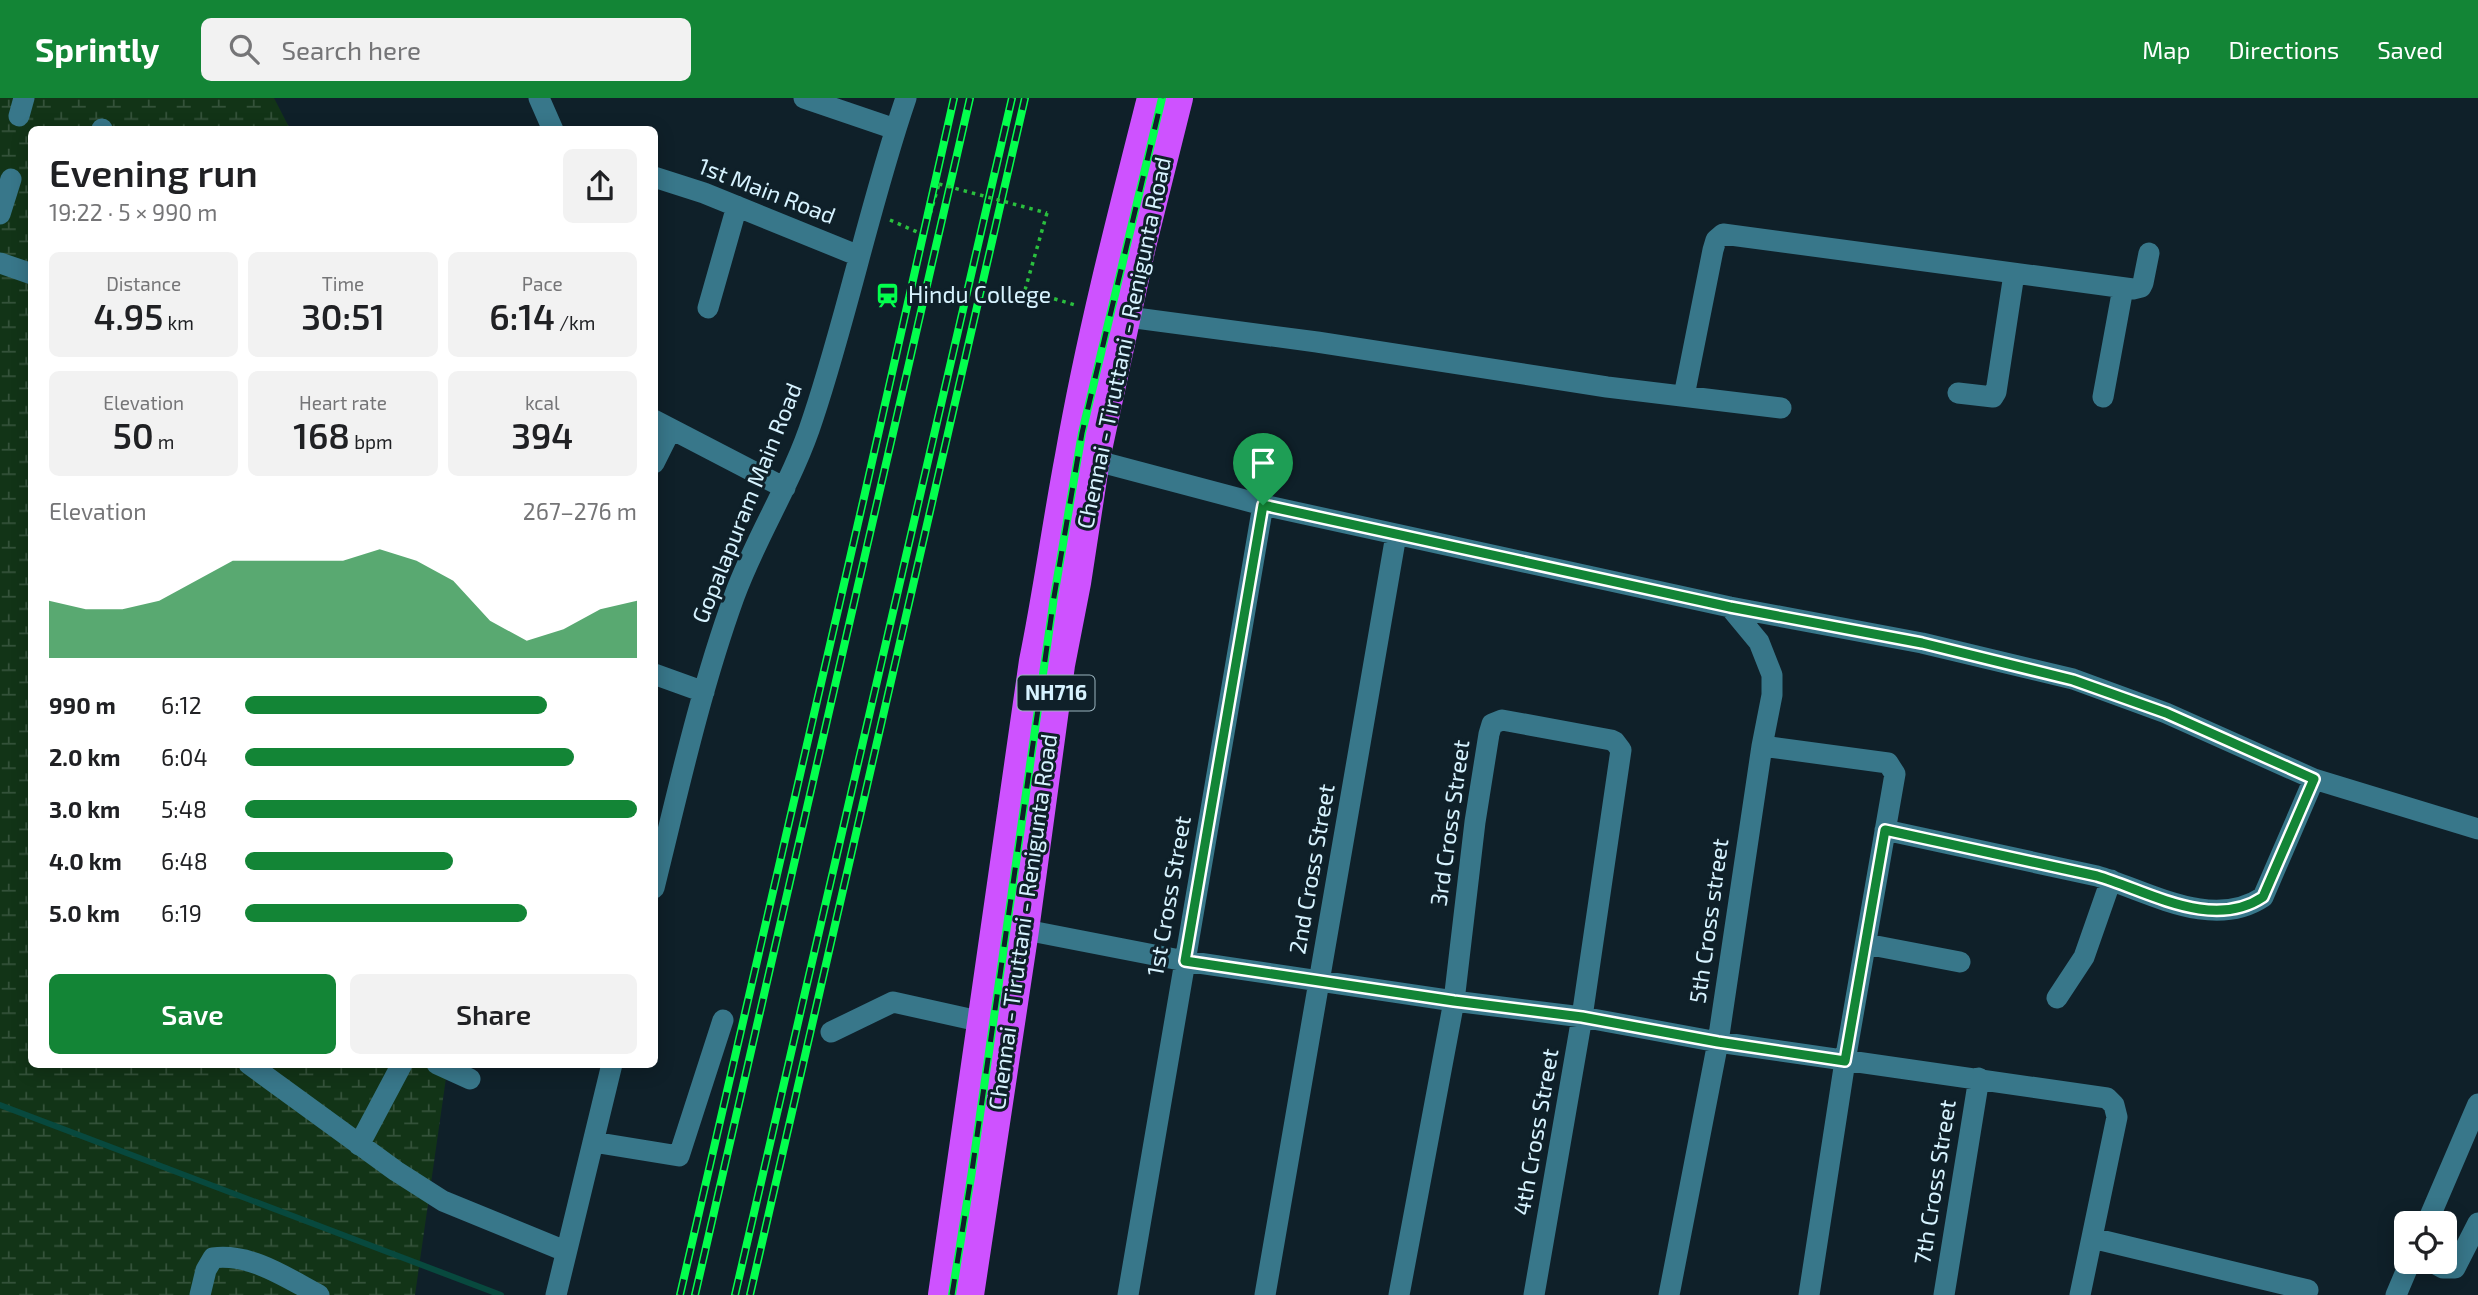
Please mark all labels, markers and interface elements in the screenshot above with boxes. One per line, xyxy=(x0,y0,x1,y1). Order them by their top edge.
search box xyxy=(201,18,691,81)
text: Sprintly xyxy=(35,29,159,69)
icon: search xyxy=(225,30,263,68)
text: Search here xyxy=(281,34,421,65)
text: Map xyxy=(2142,35,2190,64)
text: Directions xyxy=(2228,35,2339,64)
text: Saved xyxy=(2377,35,2443,64)
text: Evening run xyxy=(49,149,258,195)
button: share xyxy=(563,149,637,223)
street label: 1st Main Road xyxy=(695,151,840,229)
street label: Chennai - Tiruttani - Renigunta Road xyxy=(1070,154,1176,531)
text: 19:22 · 5 × 990 m xyxy=(49,198,217,226)
text: Distance xyxy=(106,272,181,295)
text: Time xyxy=(322,272,364,295)
text: Pace xyxy=(522,272,563,295)
place label: Hindu College xyxy=(908,280,1051,308)
station icon: Hindu College xyxy=(874,281,902,309)
text: 4.95 xyxy=(94,295,163,337)
text: 30:51 xyxy=(301,295,385,337)
text: 6:14 xyxy=(489,295,555,337)
text: km xyxy=(163,311,194,334)
text: /km xyxy=(555,311,595,334)
street label: Gopalapuram Main Road xyxy=(685,378,807,627)
text: Elevation xyxy=(103,391,184,414)
text: Heart rate xyxy=(299,391,387,414)
text: kcal xyxy=(525,391,560,414)
text: 50 xyxy=(113,414,154,456)
text: 168 xyxy=(293,414,350,456)
text: 394 xyxy=(511,414,573,456)
text: m xyxy=(154,430,174,453)
text: bpm xyxy=(350,430,393,453)
pin xyxy=(1233,433,1293,505)
icon: arrive xyxy=(1244,444,1282,482)
text: Elevation xyxy=(49,497,147,525)
text: 267–276 m xyxy=(523,497,637,525)
road number: NH716 xyxy=(1018,676,1094,710)
text: 990 m xyxy=(49,691,116,719)
text: 6:12 xyxy=(161,691,202,719)
street label: Chennai - Tiruttani - Renigunta Road xyxy=(982,732,1062,1112)
street label: 3rd Cross Street xyxy=(1423,738,1475,908)
text: 2.0 km xyxy=(49,743,121,771)
text: 6:04 xyxy=(161,743,208,771)
street label: 2nd Cross Street xyxy=(1282,781,1340,956)
text: 3.0 km xyxy=(49,795,120,823)
text: 5:48 xyxy=(161,795,207,823)
street label: 1st Cross Street xyxy=(1140,813,1196,978)
street label: 5th Cross street xyxy=(1683,836,1733,1005)
text: 4.0 km xyxy=(49,847,122,875)
text: 6:48 xyxy=(161,847,208,875)
text: 5.0 km xyxy=(49,899,120,927)
text: 6:19 xyxy=(161,899,202,927)
button: Save xyxy=(49,974,336,1054)
button: Share xyxy=(350,974,637,1054)
street label: 4th Cross Street xyxy=(1507,1046,1564,1217)
street label: 7th Cross Street xyxy=(1907,1097,1961,1266)
map controls xyxy=(2394,1211,2457,1274)
button: locate xyxy=(2394,1211,2457,1274)

